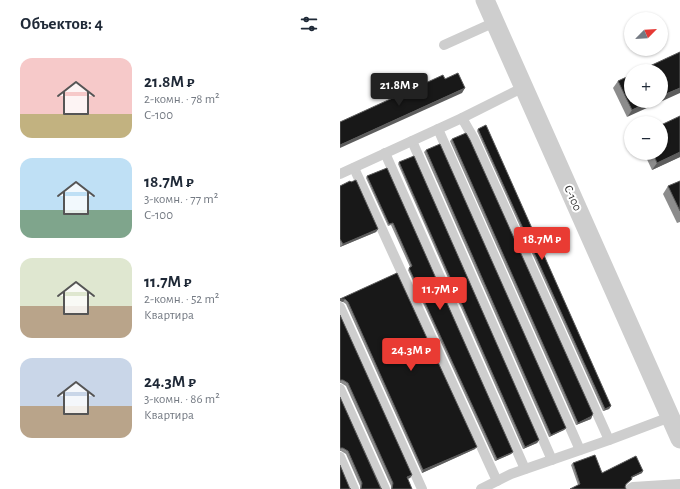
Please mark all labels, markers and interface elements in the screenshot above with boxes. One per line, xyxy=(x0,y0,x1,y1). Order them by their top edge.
north arrow xyxy=(624,12,668,56)
map controls xyxy=(624,12,668,160)
icon: filters xyxy=(298,13,320,35)
text: Объектов: 4 xyxy=(20,15,103,32)
button: + xyxy=(624,64,668,108)
text: 21.8M ₽ xyxy=(144,73,194,90)
pin: 21.8M ₽ xyxy=(362,73,436,107)
icon: home xyxy=(52,74,100,122)
text: 21.8M ₽ xyxy=(380,79,418,92)
text: 2-комн. · 78 m² xyxy=(144,93,220,106)
text: С-100 xyxy=(144,109,173,122)
button: − xyxy=(624,116,668,160)
text: 18.7M ₽ xyxy=(144,173,194,190)
icon: home xyxy=(52,174,100,222)
street label: С-100 xyxy=(562,183,584,213)
text: 3-комн. · 77 m² xyxy=(144,193,218,206)
text: С-100 xyxy=(144,209,173,222)
pin: 18.7M ₽ xyxy=(505,227,579,261)
text: 18.7M ₽ xyxy=(523,233,561,246)
text: 11.7M ₽ xyxy=(144,273,192,290)
icon: home xyxy=(52,274,100,322)
pin: 11.7M ₽ xyxy=(403,277,477,311)
text: 11.7M ₽ xyxy=(422,283,458,296)
text: 2-комн. · 52 m² xyxy=(144,293,219,306)
text: Квартира xyxy=(144,309,194,322)
pin: 24.3M ₽ xyxy=(374,338,448,372)
text: 24.3M ₽ xyxy=(391,344,431,357)
text: 24.3M ₽ xyxy=(144,373,196,390)
icon: home xyxy=(52,374,100,422)
text: 3-комн. · 86 m² xyxy=(144,393,220,406)
text: Квартира xyxy=(144,409,194,422)

